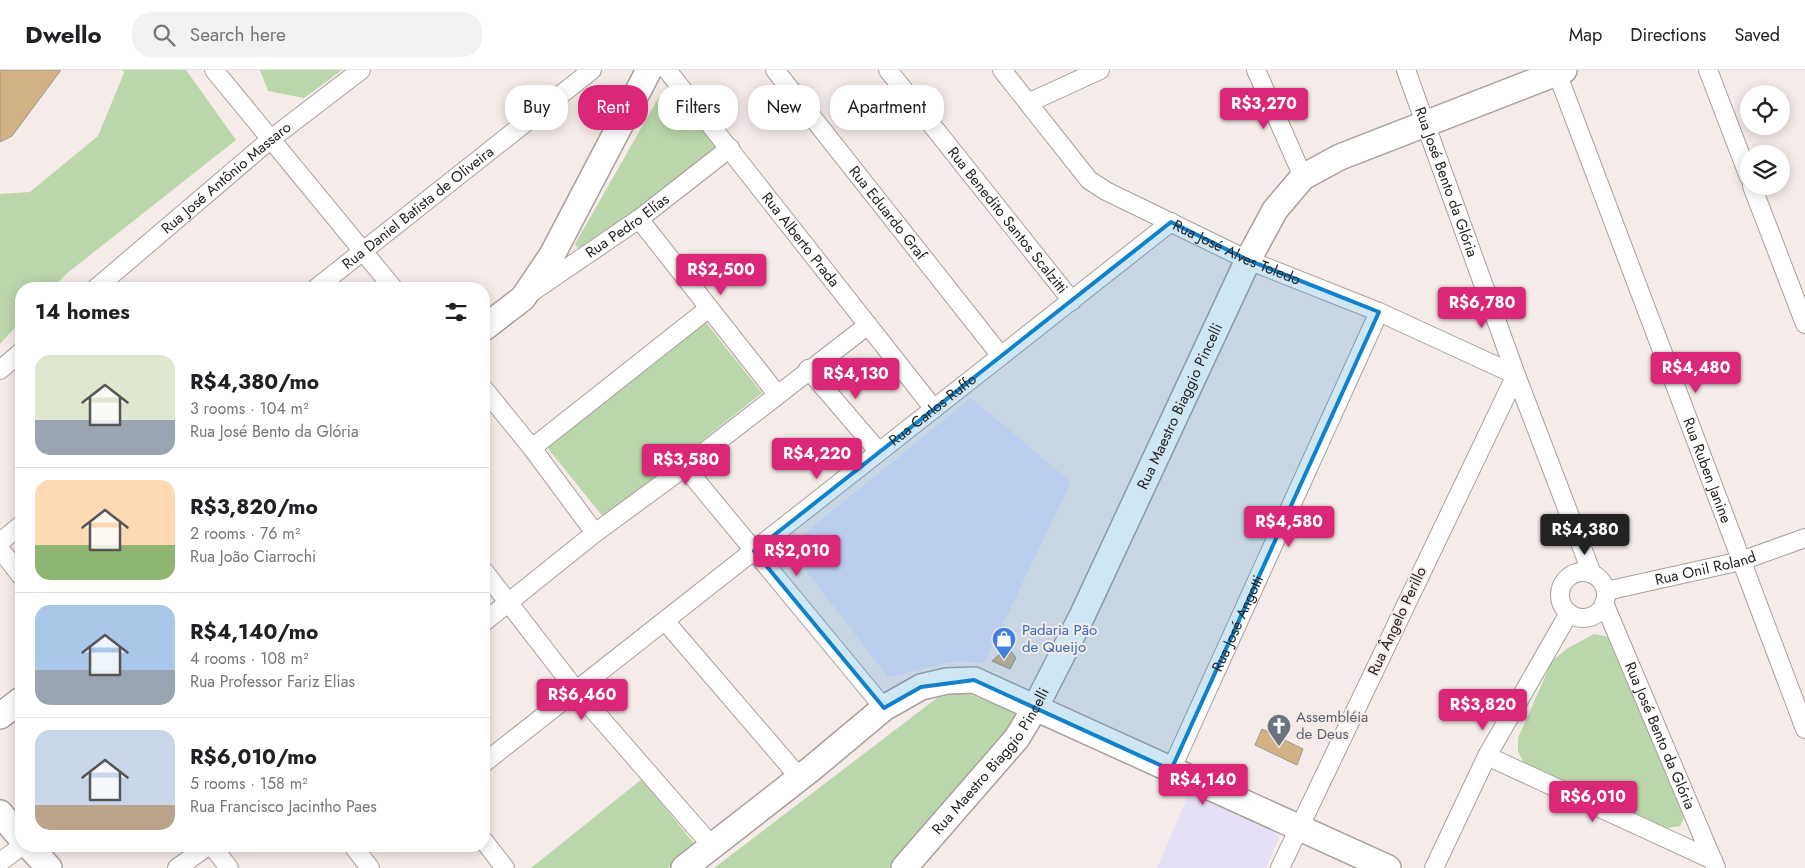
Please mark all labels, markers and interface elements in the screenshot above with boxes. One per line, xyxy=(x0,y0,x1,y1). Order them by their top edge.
search box xyxy=(132,12,482,57)
text: Dwello xyxy=(25,17,102,52)
icon: search xyxy=(150,21,178,49)
text: Search here xyxy=(190,21,286,48)
text: Map xyxy=(1569,22,1602,48)
text: Directions xyxy=(1630,22,1706,48)
text: Saved xyxy=(1734,22,1780,48)
chip: Buy xyxy=(505,85,568,130)
chip: Rent xyxy=(578,85,648,130)
chip: Filters xyxy=(658,85,738,130)
chip: New xyxy=(748,85,820,130)
chip: Apartment xyxy=(830,85,944,130)
map controls xyxy=(1740,85,1790,195)
button: locate xyxy=(1740,85,1790,135)
pin: R$3,270 xyxy=(1218,88,1310,130)
text: R$3,270 xyxy=(1231,92,1297,115)
street label: Rua José Bento da Glória xyxy=(1409,104,1484,260)
street label: Rua José Antônio Massaro xyxy=(156,116,296,239)
street label: Rua Daniel Batista de Oliveira xyxy=(337,141,498,275)
street label: Rua Benedito Santos Scalzitti xyxy=(942,142,1073,298)
button: layers xyxy=(1740,145,1790,195)
street label: Rua Eduardo Graf xyxy=(844,161,932,265)
street label: Rua Pedro Elías xyxy=(581,188,674,264)
street label: Rua Alberto Prada xyxy=(756,188,845,292)
street label: Rua José Alves Toledo xyxy=(1169,214,1304,291)
pin: R$2,500 xyxy=(675,254,767,296)
text: R$2,500 xyxy=(687,258,755,281)
pin: R$6,780 xyxy=(1436,286,1528,329)
text: R$6,780 xyxy=(1449,291,1515,314)
text: 14 homes xyxy=(35,297,130,327)
icon: filters xyxy=(442,298,470,326)
street label: Rua Maestro Biaggio Pincelli xyxy=(1132,319,1228,493)
pin: R$4,480 xyxy=(1650,352,1742,394)
text: R$4,480 xyxy=(1662,356,1730,379)
pin: R$4,130 xyxy=(810,358,902,400)
text: R$4,130 xyxy=(823,362,889,385)
text: R$4,380/mo xyxy=(190,367,319,397)
street label: Rua Carlos Ruffo xyxy=(884,368,981,451)
icon: home xyxy=(75,375,135,435)
text: 3 rooms · 104 m² xyxy=(190,397,309,420)
street label: Rua Ruben Janine xyxy=(1677,414,1737,527)
text: Rua José Bento da Glória xyxy=(190,420,359,443)
pin: R$4,220 xyxy=(771,438,863,480)
text: R$4,220 xyxy=(783,442,851,465)
pin: R$3,580 xyxy=(640,444,732,486)
text: R$3,580 xyxy=(653,448,719,471)
text: R$3,820/mo xyxy=(190,492,318,522)
icon: home xyxy=(75,500,135,560)
pin: R$4,580 xyxy=(1243,506,1335,548)
text: R$4,580 xyxy=(1255,510,1323,533)
pin: R$4,380 xyxy=(1539,514,1631,556)
text: R$4,380 xyxy=(1551,518,1619,541)
text: 2 rooms · 76 m² xyxy=(190,522,300,545)
pin: R$2,010 xyxy=(751,534,843,577)
text: R$2,010 xyxy=(764,539,830,562)
text: Rua João Ciarrochi xyxy=(190,545,316,568)
street label: Rua Onil Roland xyxy=(1653,545,1759,591)
street label: Rua Ângelo Perillo xyxy=(1362,563,1432,679)
street label: Rua José Angotti xyxy=(1206,572,1269,675)
text: R$4,140/mo xyxy=(190,617,318,647)
place label: Padaria Pão de Queijo xyxy=(1022,619,1097,658)
icon: home xyxy=(75,625,135,685)
shop icon: Padaria Pão de Queijo xyxy=(991,626,1017,660)
text: 4 rooms · 108 m² xyxy=(190,647,309,670)
street label: Rua José Bento da Glória xyxy=(1619,658,1701,813)
text: Rua Professor Fariz Elias xyxy=(190,670,355,693)
pin: R$6,460 xyxy=(536,678,628,721)
text: R$6,460 xyxy=(548,683,616,706)
street label: Rua Maestro Biaggio Pincelli xyxy=(927,684,1055,840)
pin: R$3,820 xyxy=(1437,688,1529,731)
text: R$3,820 xyxy=(1450,693,1516,716)
place label: Assembléia de Deus xyxy=(1296,706,1368,745)
church icon: Assembléia de Deus xyxy=(1266,713,1292,747)
text: R$6,010/mo xyxy=(190,742,317,772)
icon: home xyxy=(75,750,135,810)
pin: R$4,140 xyxy=(1157,764,1249,806)
text: R$4,140 xyxy=(1170,768,1236,791)
text: 5 rooms · 158 m² xyxy=(190,772,308,795)
pin: R$6,010 xyxy=(1547,780,1639,823)
text: R$6,010 xyxy=(1560,785,1626,808)
text: Rua Francisco Jacintho Paes xyxy=(190,795,377,818)

